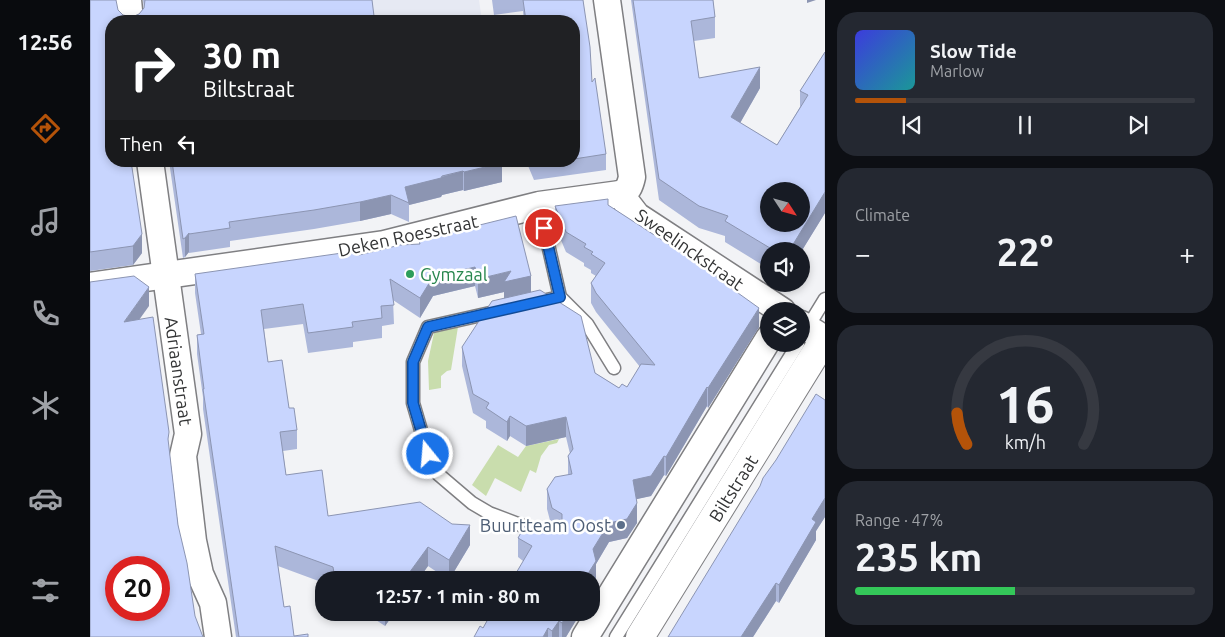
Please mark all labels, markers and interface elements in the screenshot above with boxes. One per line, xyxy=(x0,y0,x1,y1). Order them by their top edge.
text: 12:56 xyxy=(17,29,73,54)
icon: right xyxy=(120,35,185,100)
text: 30 m xyxy=(203,35,281,75)
text: Slow Tide xyxy=(930,40,1017,62)
text: Marlow xyxy=(930,62,984,80)
text: Biltstraat xyxy=(203,76,295,101)
icon: directions xyxy=(28,111,63,146)
icon: previous xyxy=(898,111,926,139)
icon: pause xyxy=(1011,111,1039,139)
icon: next xyxy=(1124,111,1152,139)
icon: left xyxy=(173,130,201,158)
text: Then xyxy=(120,133,163,155)
north arrow xyxy=(760,182,810,232)
map controls xyxy=(760,182,810,352)
icon: music xyxy=(28,204,63,239)
street label: Sweelinckstraat xyxy=(632,204,748,294)
text: Climate xyxy=(855,206,910,224)
pin xyxy=(523,207,565,249)
street label: Deken Roesstraat xyxy=(336,210,480,260)
icon: arrive xyxy=(530,214,558,242)
text: 22° xyxy=(997,231,1053,273)
text: − xyxy=(855,238,871,269)
text: + xyxy=(1179,238,1195,269)
button: sound xyxy=(760,242,810,292)
place label: Gymzaal xyxy=(420,264,488,284)
marker: Gymzaal xyxy=(404,268,416,280)
icon: phone xyxy=(28,296,63,331)
button: layers xyxy=(760,302,810,352)
street label: Adriaanstraat xyxy=(161,315,197,427)
text: 16 xyxy=(996,375,1054,433)
icon: climate xyxy=(28,388,63,423)
position arrow xyxy=(401,427,453,479)
text: km/h xyxy=(1004,432,1046,452)
street label: Biltstraat xyxy=(705,451,761,525)
icon: car xyxy=(28,481,63,516)
text: Range · 47% xyxy=(855,511,943,529)
place label: Buurtteam Oost xyxy=(480,515,611,535)
marker: Buurtteam Oost xyxy=(615,519,627,531)
text: 235 km xyxy=(855,536,982,578)
speed limit sign: 20 xyxy=(105,556,170,621)
icon: filters xyxy=(28,573,63,608)
text: 12:57 · 1 min · 80 m xyxy=(375,585,540,607)

